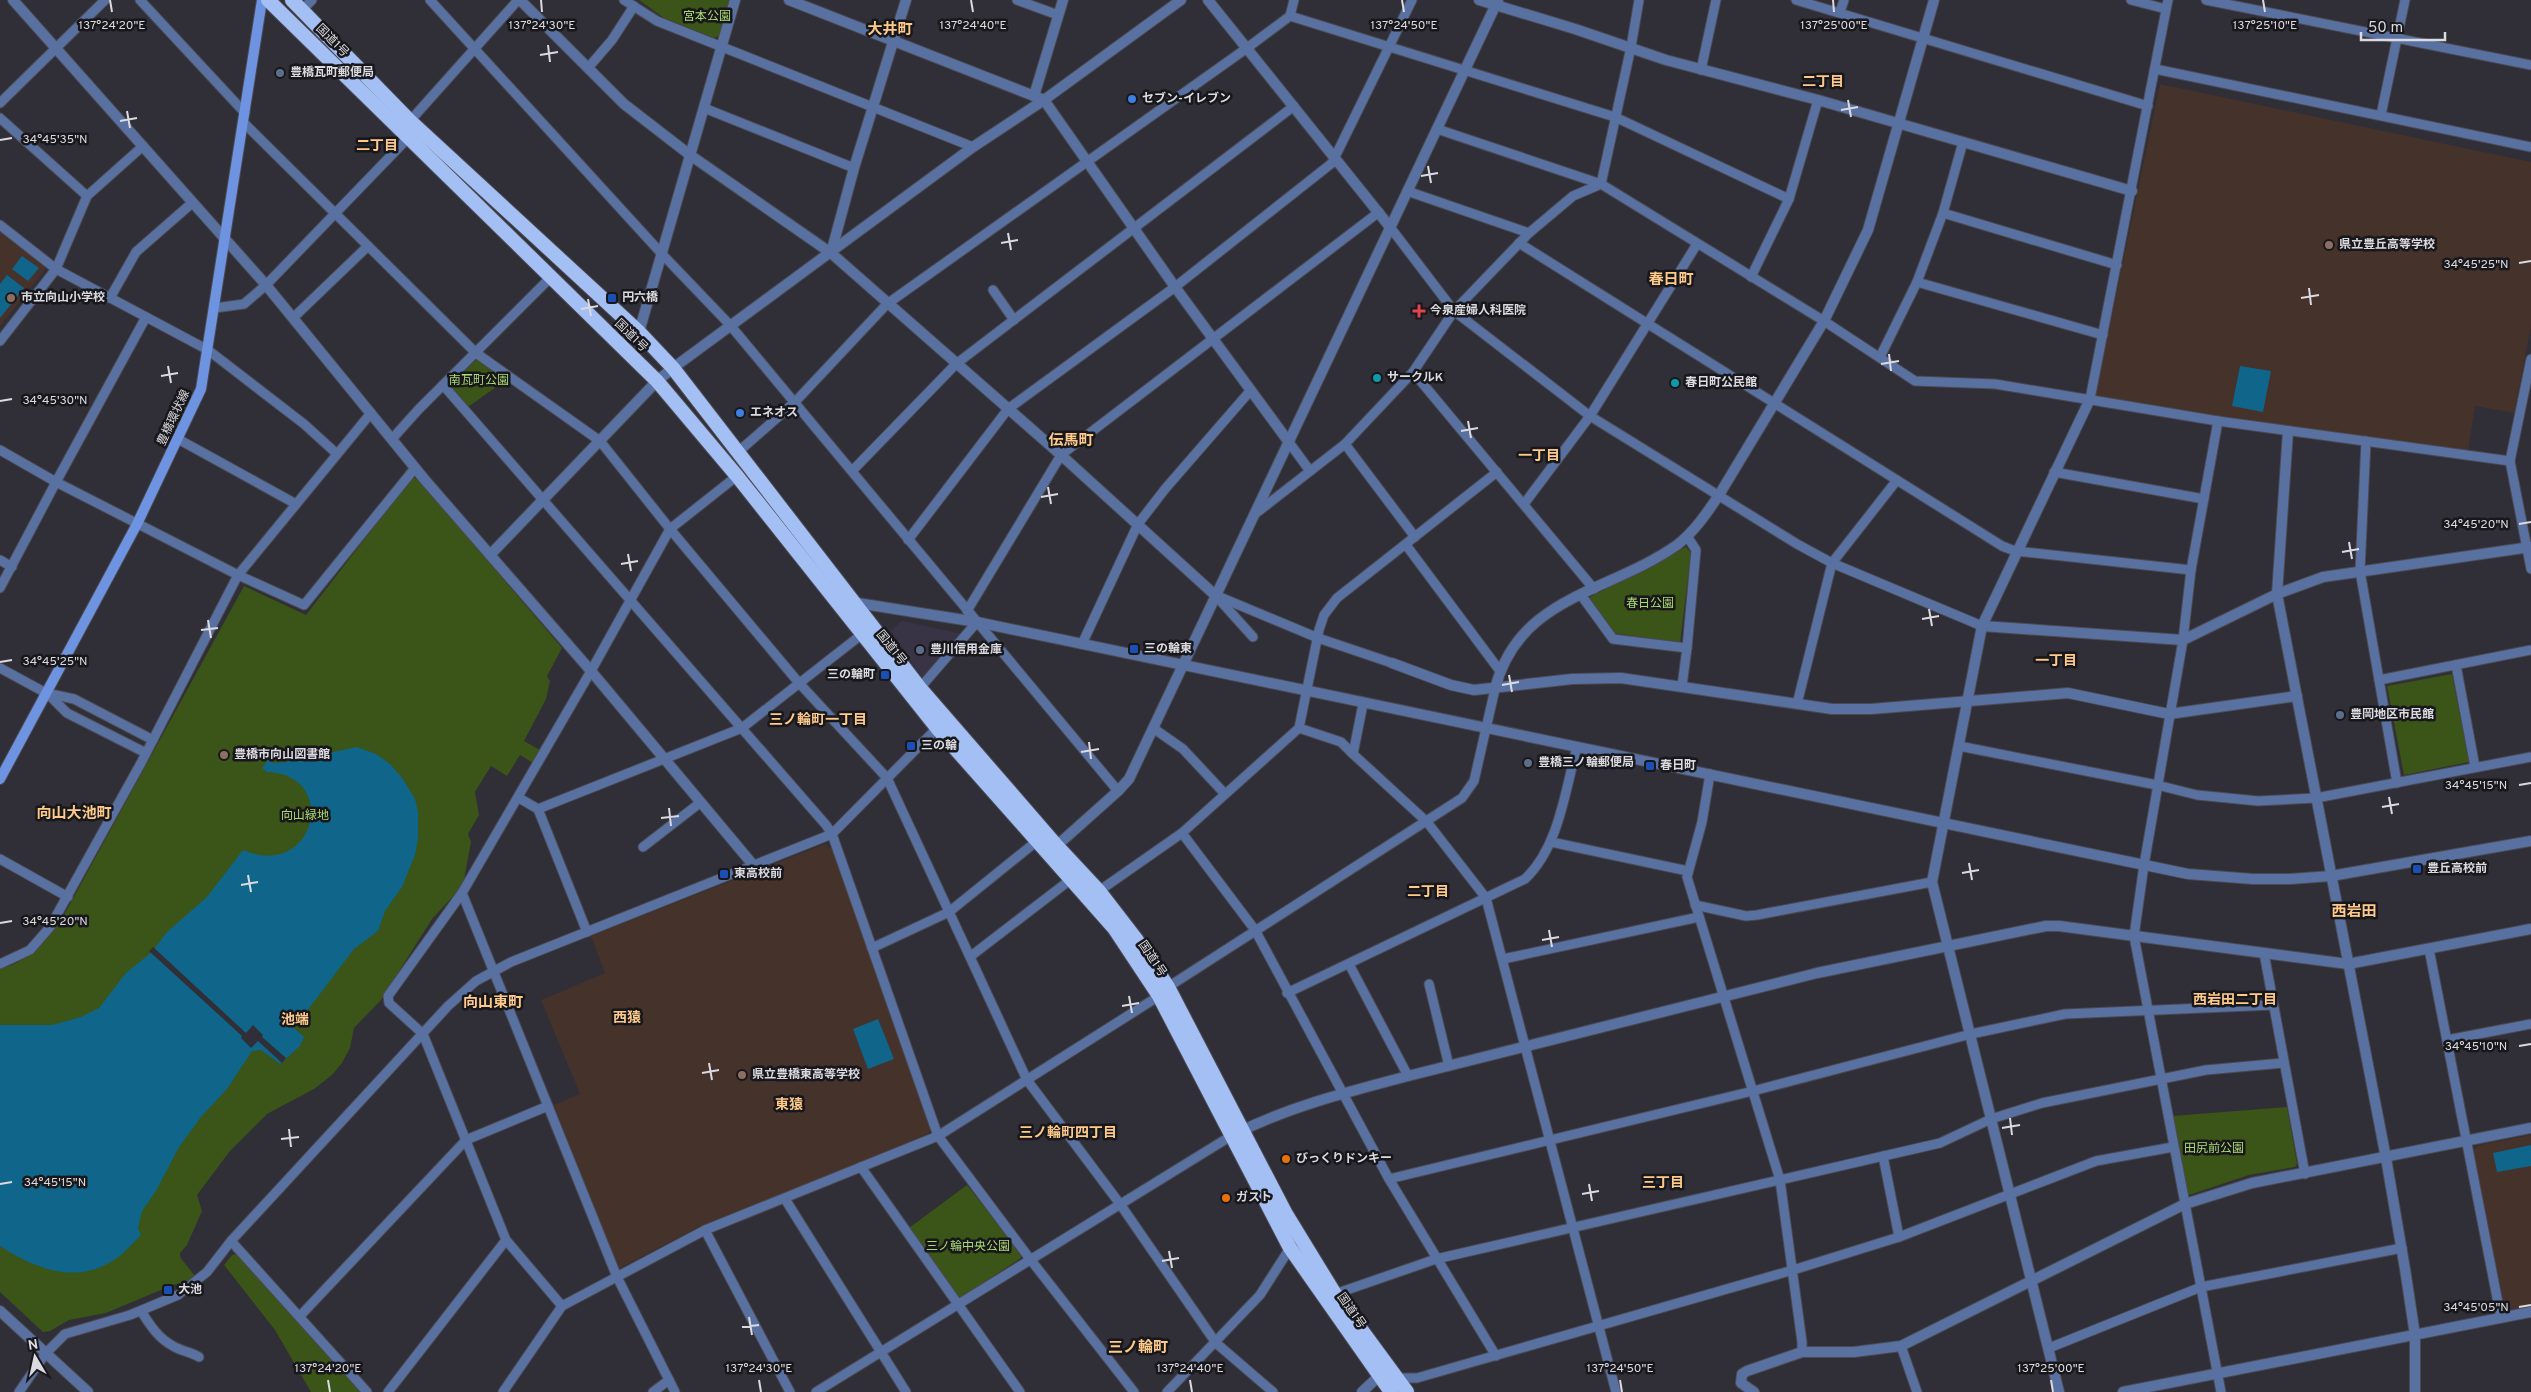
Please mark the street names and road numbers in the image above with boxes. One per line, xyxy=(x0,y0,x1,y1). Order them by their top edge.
street label: 国道1号 xyxy=(312,21,352,61)
street label: 国道1号 xyxy=(611,316,651,356)
street label: 豊橋環状線 xyxy=(154,387,194,449)
street label: 国道1号 xyxy=(872,627,910,669)
street label: 国道1号 xyxy=(1134,938,1170,980)
street label: 国道1号 xyxy=(1333,1290,1369,1332)

